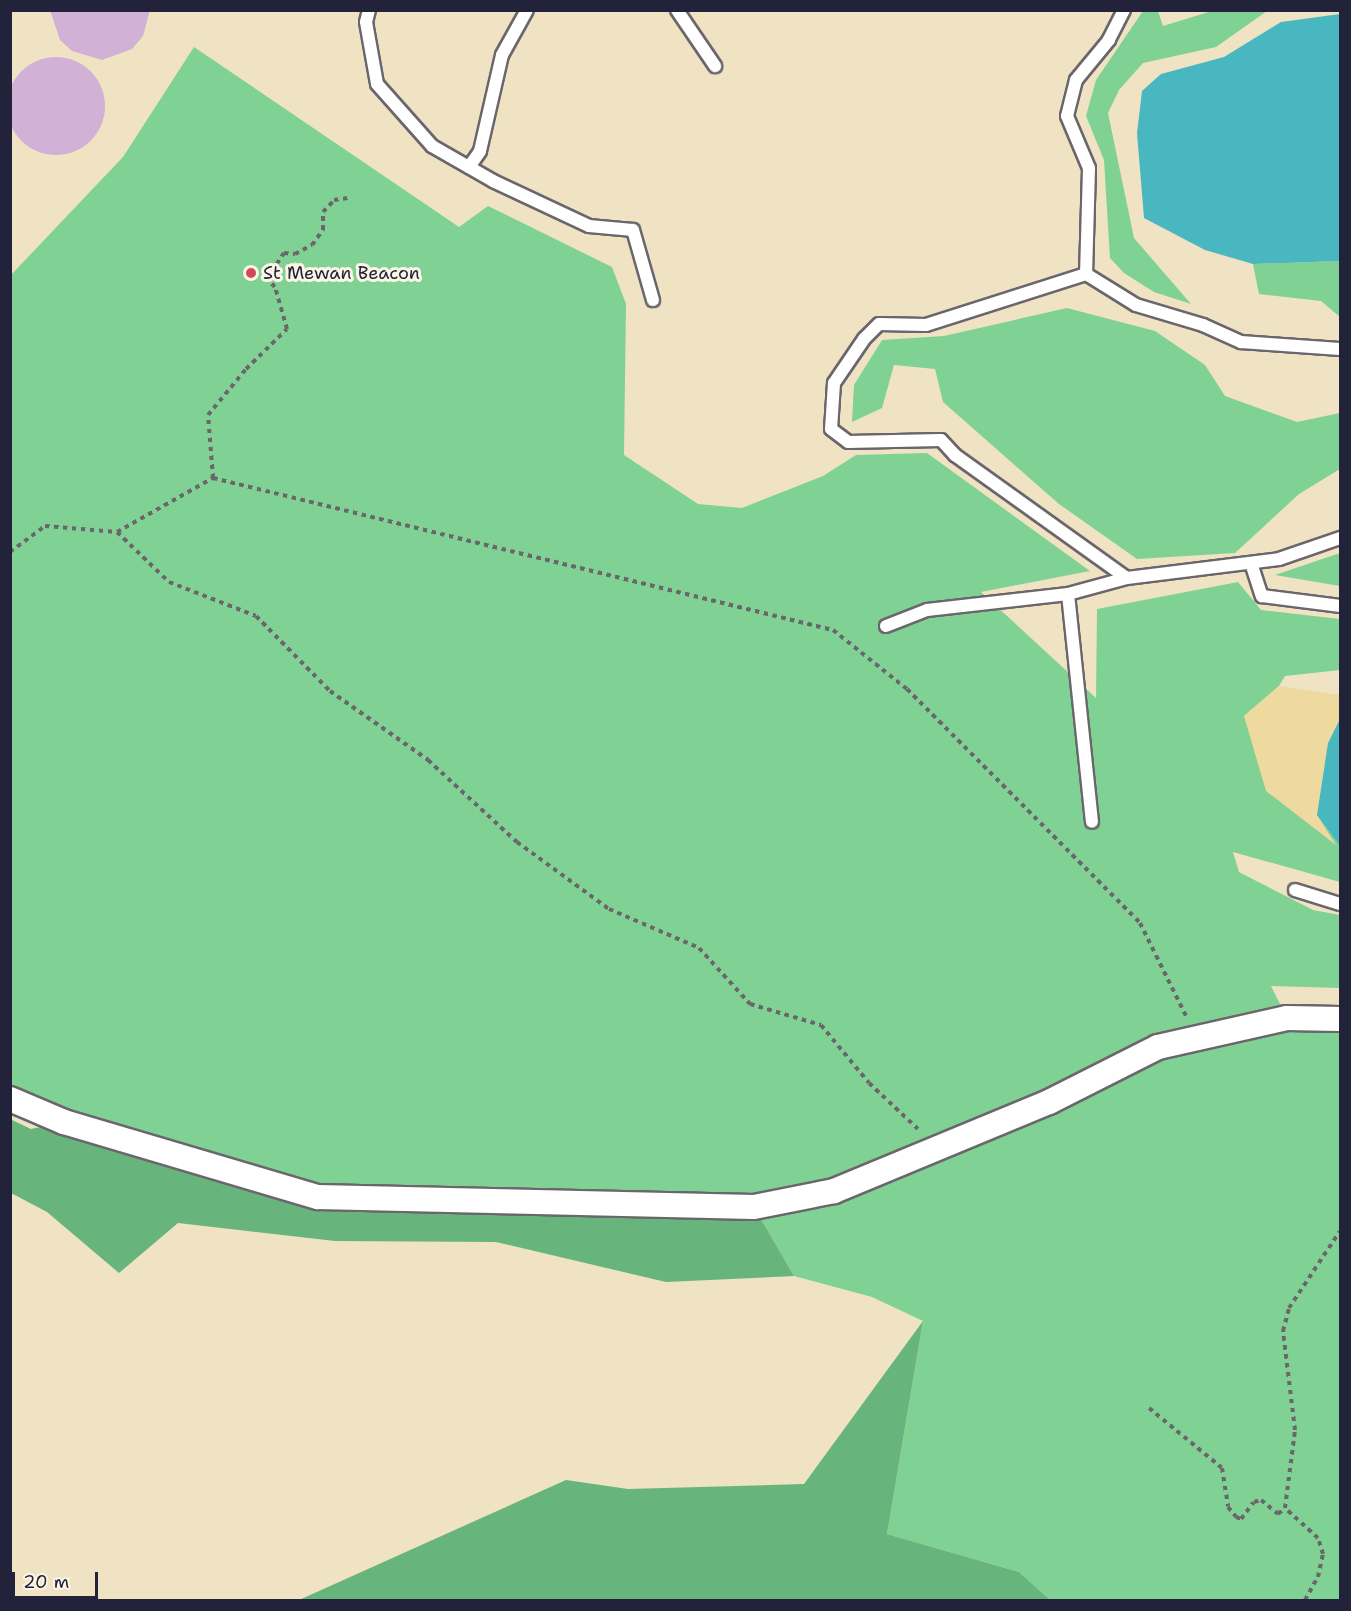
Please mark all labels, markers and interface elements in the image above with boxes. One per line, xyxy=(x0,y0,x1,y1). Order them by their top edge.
place label: St Mewan Beacon xyxy=(263,262,420,284)
marker: St Mewan Beacon xyxy=(244,266,258,280)
scale bar xyxy=(15,1560,100,1598)
text: 20 m xyxy=(23,1570,69,1594)

